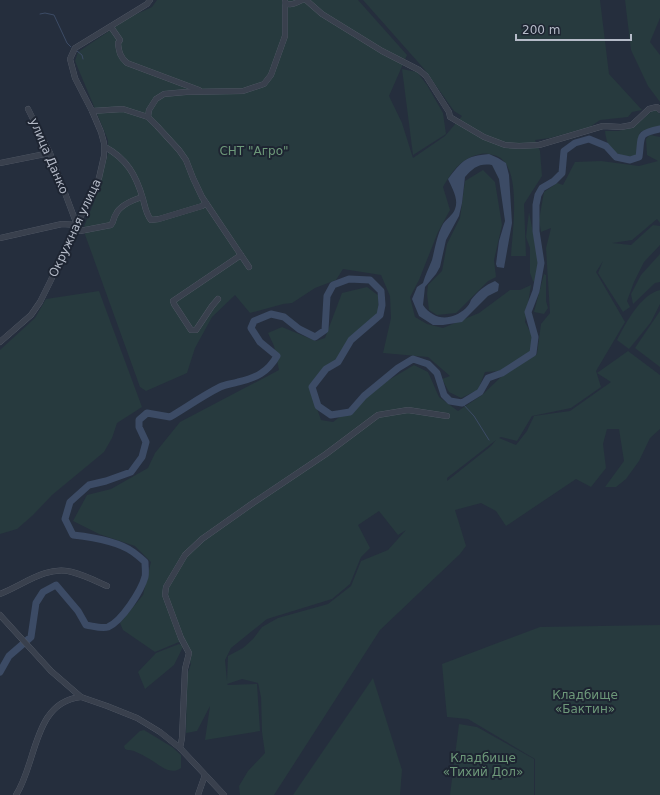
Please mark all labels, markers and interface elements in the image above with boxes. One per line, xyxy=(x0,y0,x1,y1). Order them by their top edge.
scale bar xyxy=(516,16,631,42)
text: 200 m xyxy=(522,23,560,37)
street label: улица Данко xyxy=(27,116,71,196)
park label: СНТ "Агро" xyxy=(219,144,289,158)
street label: Окружная улица xyxy=(46,177,104,279)
park label: Кладбище «Бактин» xyxy=(552,688,618,716)
park label: Кладбище «Тихий Дол» xyxy=(443,751,523,779)

